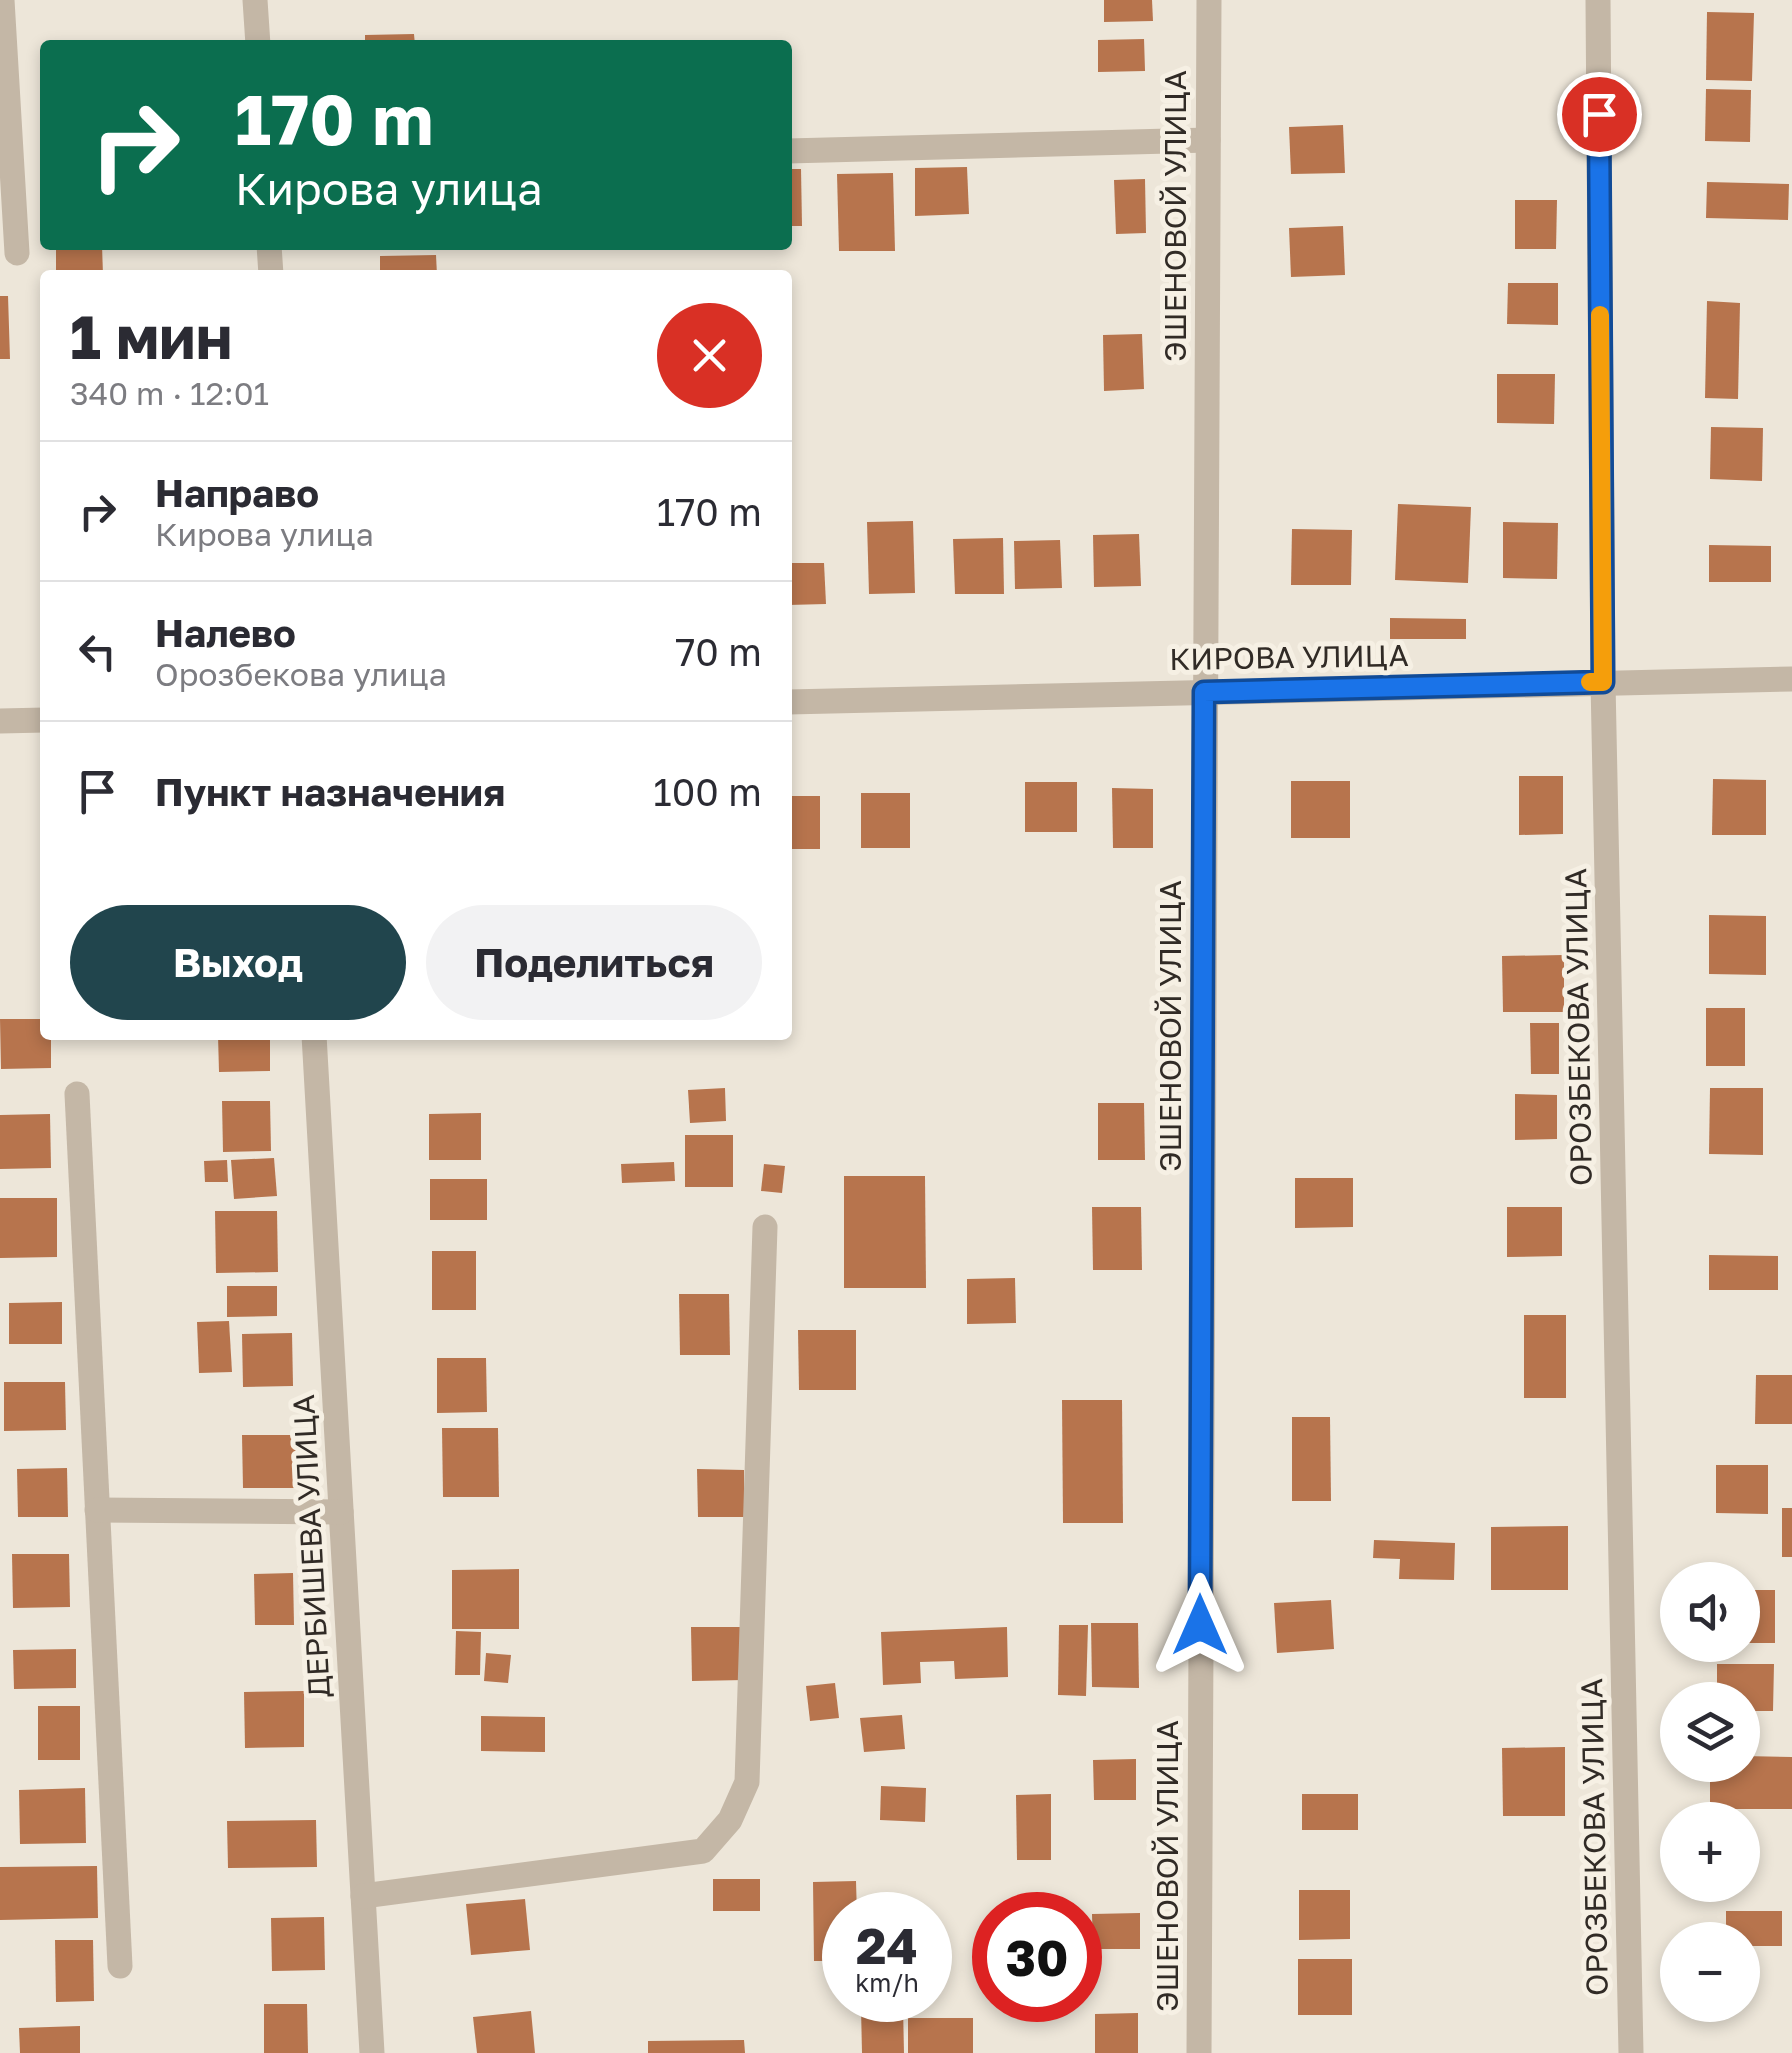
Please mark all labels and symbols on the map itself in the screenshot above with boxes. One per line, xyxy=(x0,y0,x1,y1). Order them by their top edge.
street label: ЭШЕНОВОЙ УЛИЦА xyxy=(1157,70,1193,362)
pin xyxy=(1557,72,1642,157)
street label: КИРОВА УЛИЦА xyxy=(1169,637,1409,677)
street label: ОРОЗБЕКОВА УЛИЦА xyxy=(1557,868,1599,1186)
street label: ЭШЕНОВОЙ УЛИЦА xyxy=(1152,880,1188,1172)
street label: ДЕРБИШЕВА УЛИЦА xyxy=(285,1393,337,1699)
position arrow xyxy=(1148,1573,1252,1677)
street label: ОРОЗБЕКОВА УЛИЦА xyxy=(1573,1678,1615,1996)
street label: ЭШЕНОВОЙ УЛИЦА xyxy=(1149,1720,1185,2012)
speed limit sign: 30 xyxy=(972,1892,1102,2022)

